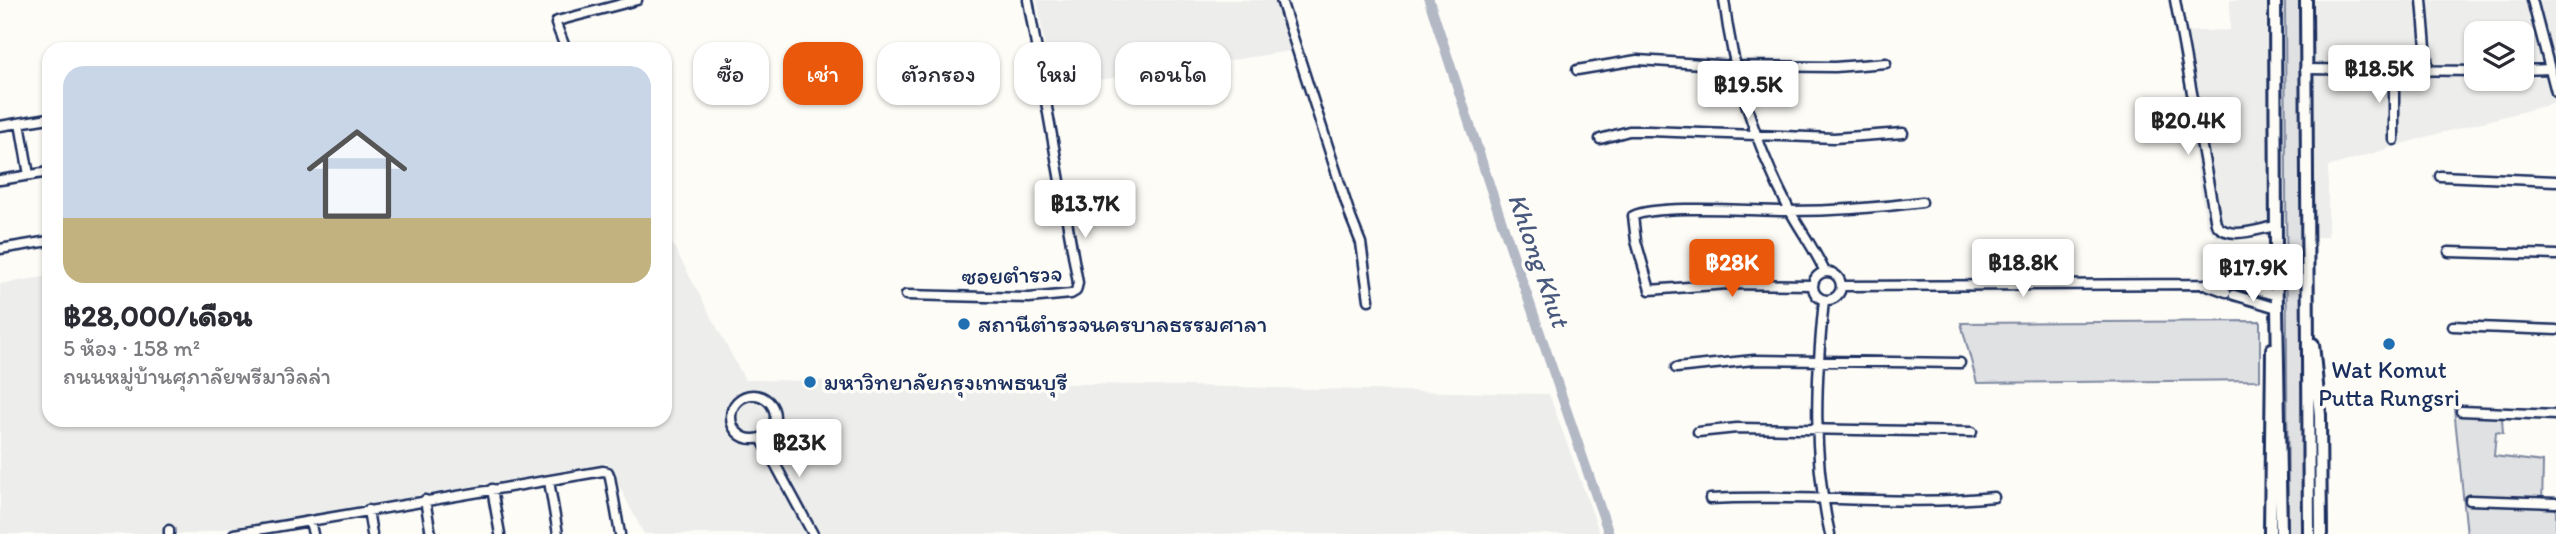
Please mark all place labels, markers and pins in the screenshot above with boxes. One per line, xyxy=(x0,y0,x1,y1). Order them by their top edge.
pin: ฿18.5K xyxy=(2322,46,2436,105)
pin: ฿19.5K xyxy=(1691,61,1805,121)
pin: ฿20.4K xyxy=(2131,97,2245,157)
pin: ฿13.7K xyxy=(1028,180,1142,240)
pin: ฿28K xyxy=(1691,240,1773,299)
pin: ฿18.8K xyxy=(1966,240,2080,299)
pin: ฿17.9K xyxy=(2196,244,2310,304)
place label: สถานีตำรวจนครบาลธรรมศาลา xyxy=(978,309,1267,338)
marker: สถานีตำรวจนครบาลธรรมศาลา xyxy=(956,316,972,332)
marker: Wat Komut Putta Rungsri xyxy=(2381,336,2397,352)
place label: Wat Komut Putta Rungsri xyxy=(2318,355,2460,412)
place label: มหาวิทยาลัยกรุงเทพธนบุรี xyxy=(824,367,1068,398)
marker: มหาวิทยาลัยกรุงเทพธนบุรี xyxy=(802,374,818,390)
pin: ฿23K xyxy=(758,420,840,479)

